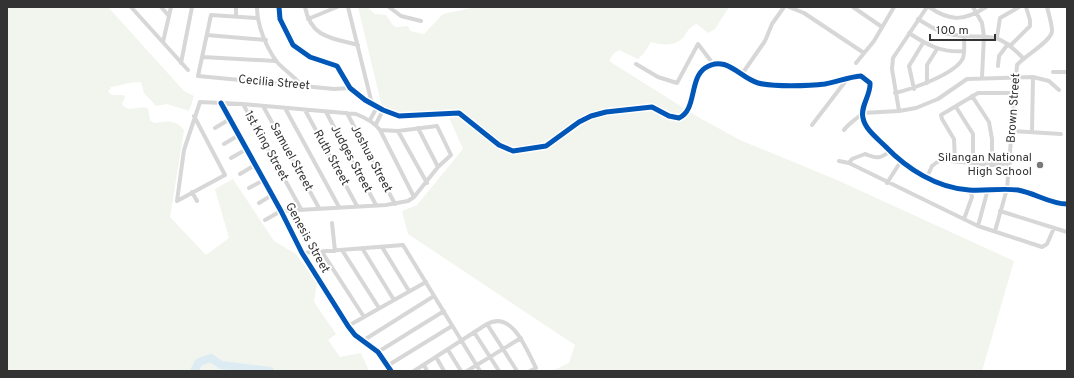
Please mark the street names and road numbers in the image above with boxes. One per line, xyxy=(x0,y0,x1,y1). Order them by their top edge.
street label: Cecilia Street xyxy=(237,72,311,94)
street label: Brown Street xyxy=(1004,73,1024,143)
street label: 1st King Street xyxy=(240,108,292,184)
street label: Samuel Street xyxy=(266,120,316,194)
street label: Judges Street xyxy=(326,122,376,196)
street label: Joshua Street xyxy=(346,122,396,196)
street label: Ruth Street xyxy=(309,127,353,189)
street label: Genesis Street xyxy=(281,200,333,276)

